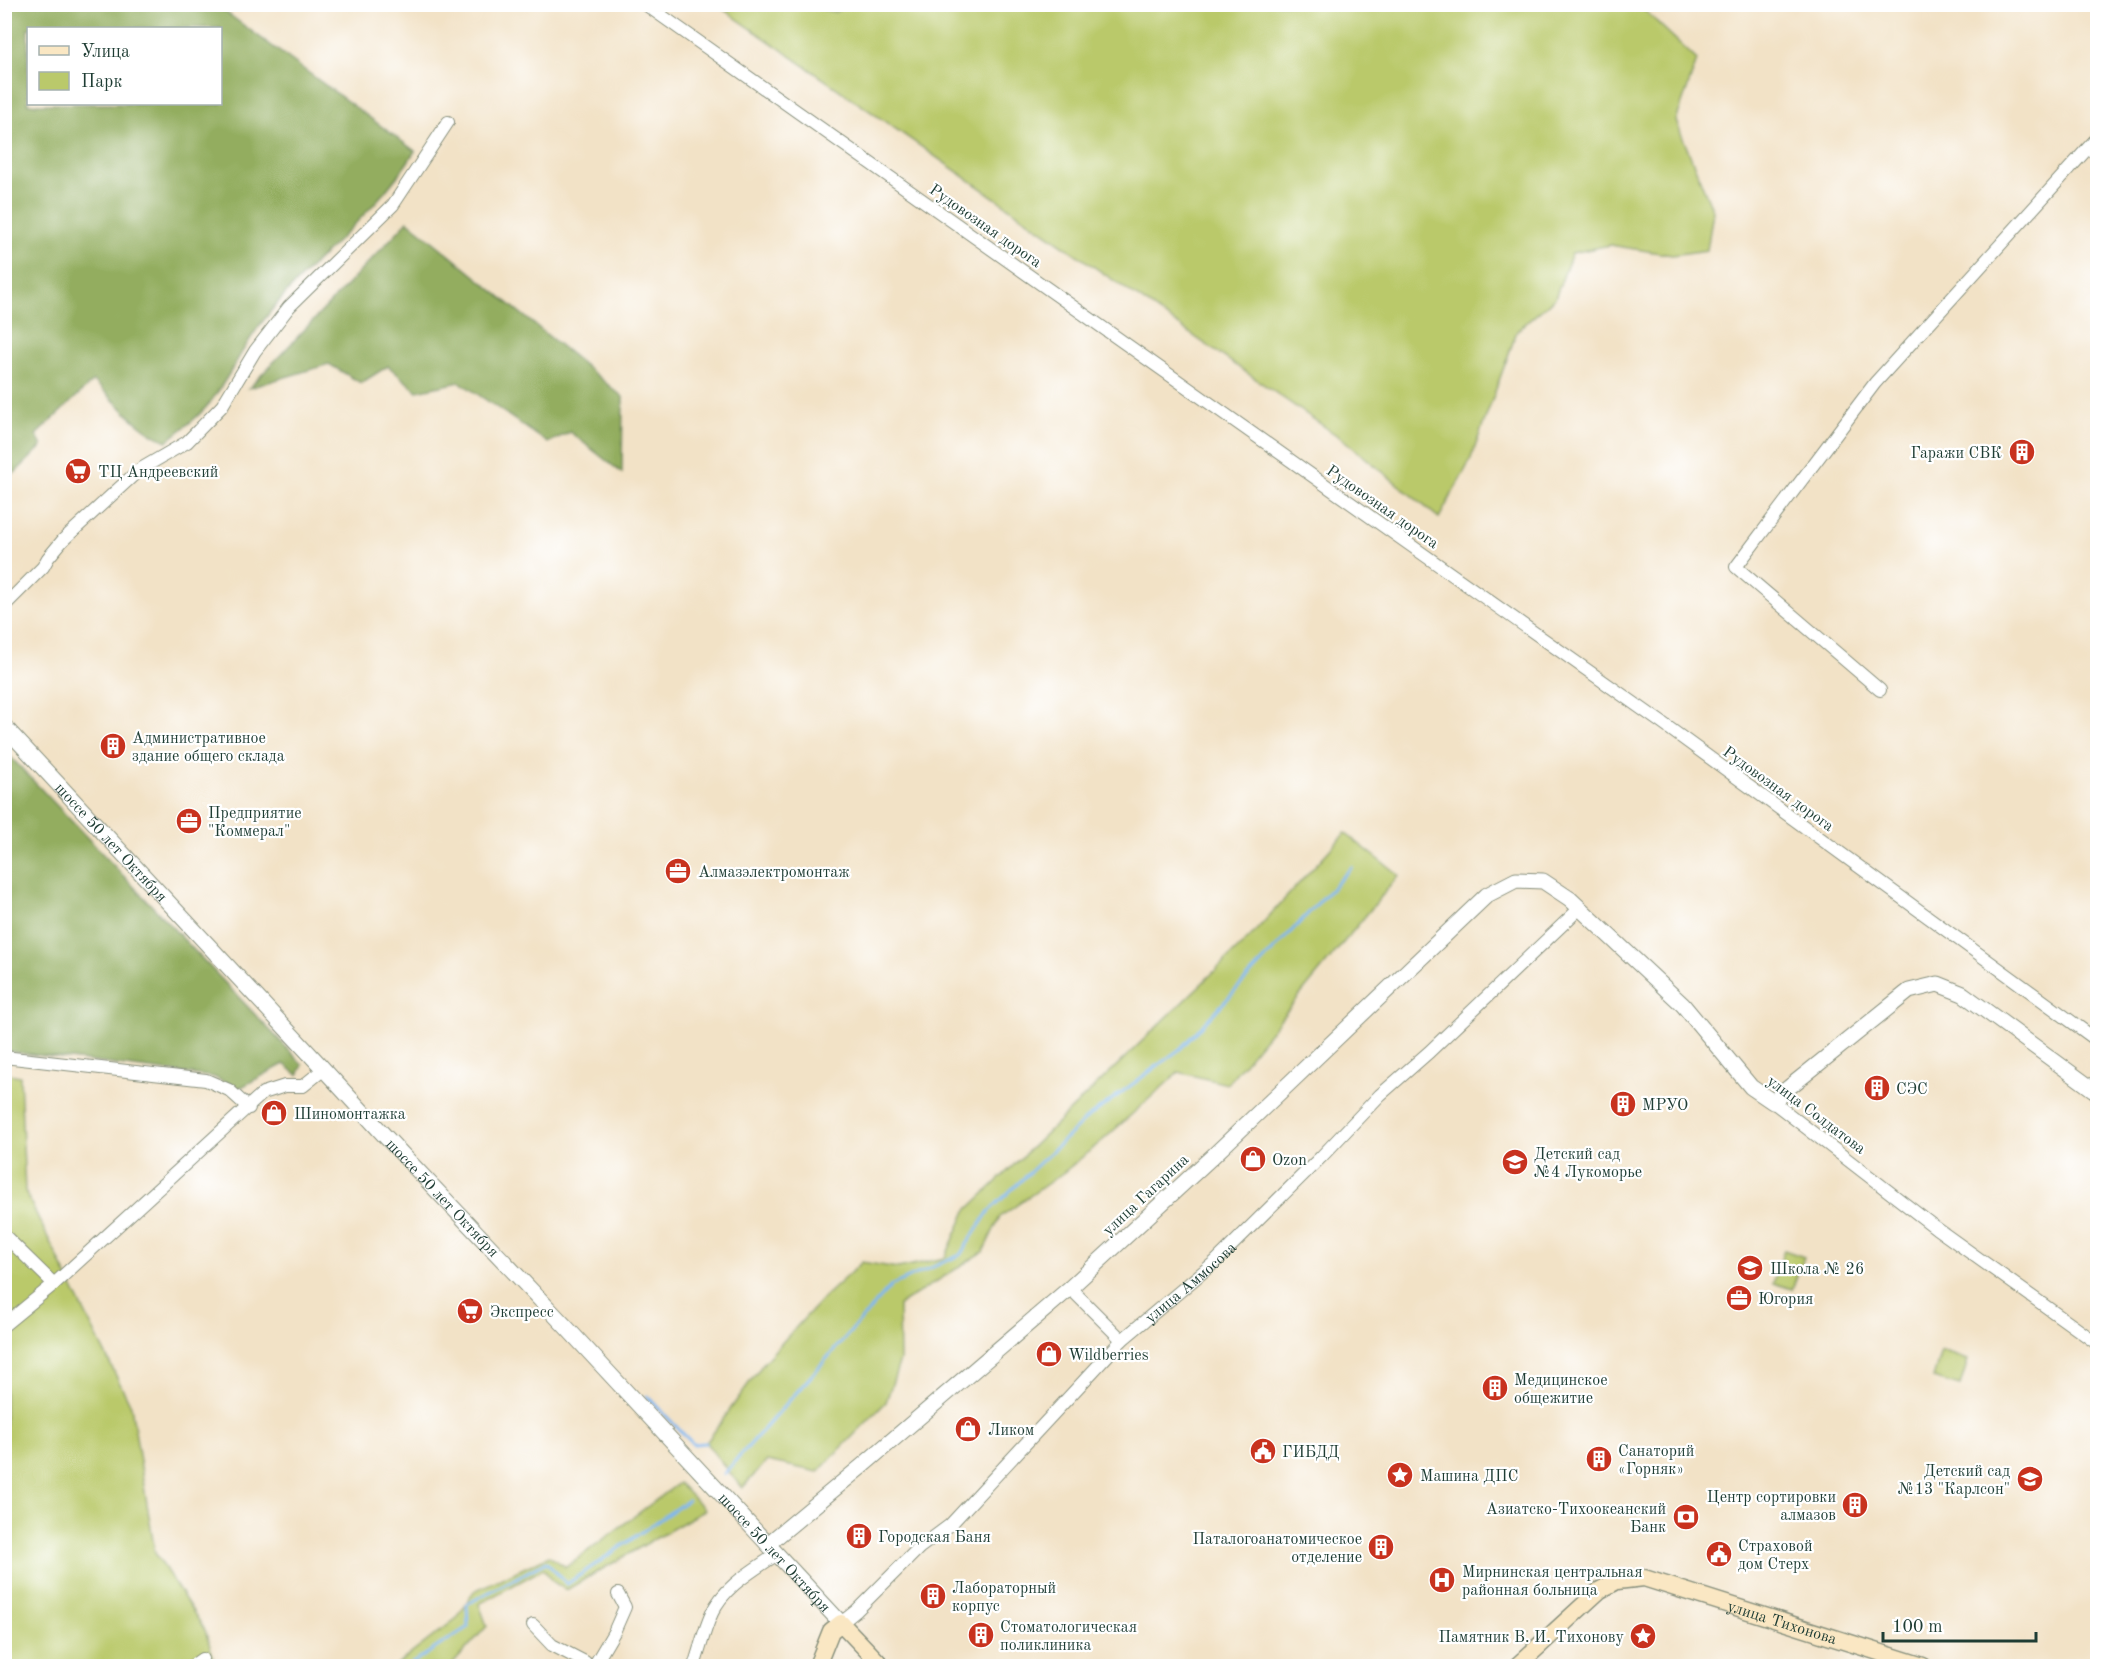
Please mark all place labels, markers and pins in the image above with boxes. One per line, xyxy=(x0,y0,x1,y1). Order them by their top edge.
building icon: Гаражи СВК xyxy=(2007,437,2037,467)
place label: Гаражи СВК xyxy=(1910,446,2002,462)
supermarket icon: ТЦ Андреевский xyxy=(63,456,93,486)
place label: ТЦ Андреевский xyxy=(98,465,218,481)
building icon: Административное здание общего склада xyxy=(98,731,128,761)
place label: Административное здание общего склада xyxy=(132,731,285,765)
office icon: Предприятие "Коммерал" xyxy=(174,806,204,836)
place label: Предприятие "Коммерал" xyxy=(208,806,302,840)
office icon: Алмазэлектромонтаж xyxy=(663,856,693,886)
place label: Алмазэлектромонтаж xyxy=(698,865,850,881)
building icon: СЭС xyxy=(1862,1073,1892,1103)
place label: СЭС xyxy=(1896,1082,1928,1098)
building icon: МРУО xyxy=(1608,1089,1638,1119)
shop icon: Шиномонтажка xyxy=(259,1098,289,1128)
place label: МРУО xyxy=(1642,1098,1688,1114)
place label: Шиномонтажка xyxy=(294,1107,406,1123)
shop icon: Ozon xyxy=(1238,1144,1268,1174)
school or university icon: Детский сад №4 Лукоморье xyxy=(1500,1147,1530,1177)
place label: Детский сад №4 Лукоморье xyxy=(1534,1147,1642,1181)
place label: Ozon xyxy=(1272,1153,1307,1169)
school or university icon: Школа № 26 xyxy=(1735,1253,1765,1283)
place label: Школа № 26 xyxy=(1770,1262,1864,1278)
office icon: Югория xyxy=(1724,1283,1754,1313)
place label: Югория xyxy=(1758,1292,1813,1308)
supermarket icon: Экспресс xyxy=(455,1296,485,1326)
place label: Экспресс xyxy=(490,1305,554,1321)
shop icon: Wildberries xyxy=(1034,1339,1064,1369)
place label: Wildberries xyxy=(1068,1348,1149,1364)
building icon: Медицинское общежитие xyxy=(1480,1373,1510,1403)
place label: Медицинское общежитие xyxy=(1514,1373,1608,1407)
shop icon: Ликом xyxy=(953,1414,983,1444)
place label: Ликом xyxy=(988,1423,1034,1439)
public building icon: ГИБДД xyxy=(1248,1436,1278,1466)
building icon: Санаторий «Горняк» xyxy=(1584,1444,1614,1474)
place label: Санаторий «Горняк» xyxy=(1618,1444,1694,1478)
place label: ГИБДД xyxy=(1282,1445,1340,1461)
place icon: Машина ДПС xyxy=(1385,1460,1415,1490)
place label: Детский сад №13 "Карлсон" xyxy=(1898,1464,2010,1498)
school or university icon: Детский сад №13 "Карлсон" xyxy=(2015,1464,2045,1494)
place label: Машина ДПС xyxy=(1420,1469,1518,1485)
place label: Центр сортировки алмазов xyxy=(1707,1490,1836,1524)
building icon: Центр сортировки алмазов xyxy=(1840,1490,1870,1520)
place label: Азиатско-Тихоокеанский Банк xyxy=(1486,1502,1666,1536)
bank icon: Азиатско-Тихоокеанский Банк xyxy=(1671,1502,1701,1532)
building icon: Городская Баня xyxy=(844,1521,874,1551)
place label: Городская Баня xyxy=(878,1530,991,1546)
place label: Паталогоанатомическое отделение xyxy=(1192,1532,1362,1566)
building icon: Паталогоанатомическое отделение xyxy=(1366,1532,1396,1562)
public building icon: Страховой дом Стерх xyxy=(1704,1539,1734,1569)
place label: Страховой дом Стерх xyxy=(1738,1539,1813,1573)
hospital icon: Мирнинская центральная районная больница xyxy=(1427,1565,1457,1595)
place label: Мирнинская центральная районная больница xyxy=(1462,1565,1642,1599)
building icon: Лабораторный корпус xyxy=(918,1581,948,1611)
place label: Лабораторный корпус xyxy=(952,1581,1056,1615)
building icon: Стоматологическая поликлиника xyxy=(966,1620,996,1650)
place label: Стоматологическая поликлиника xyxy=(1000,1620,1137,1654)
place icon: Памятник В. И. Тихонову xyxy=(1628,1621,1658,1651)
place label: Памятник В. И. Тихонову xyxy=(1438,1630,1625,1646)

